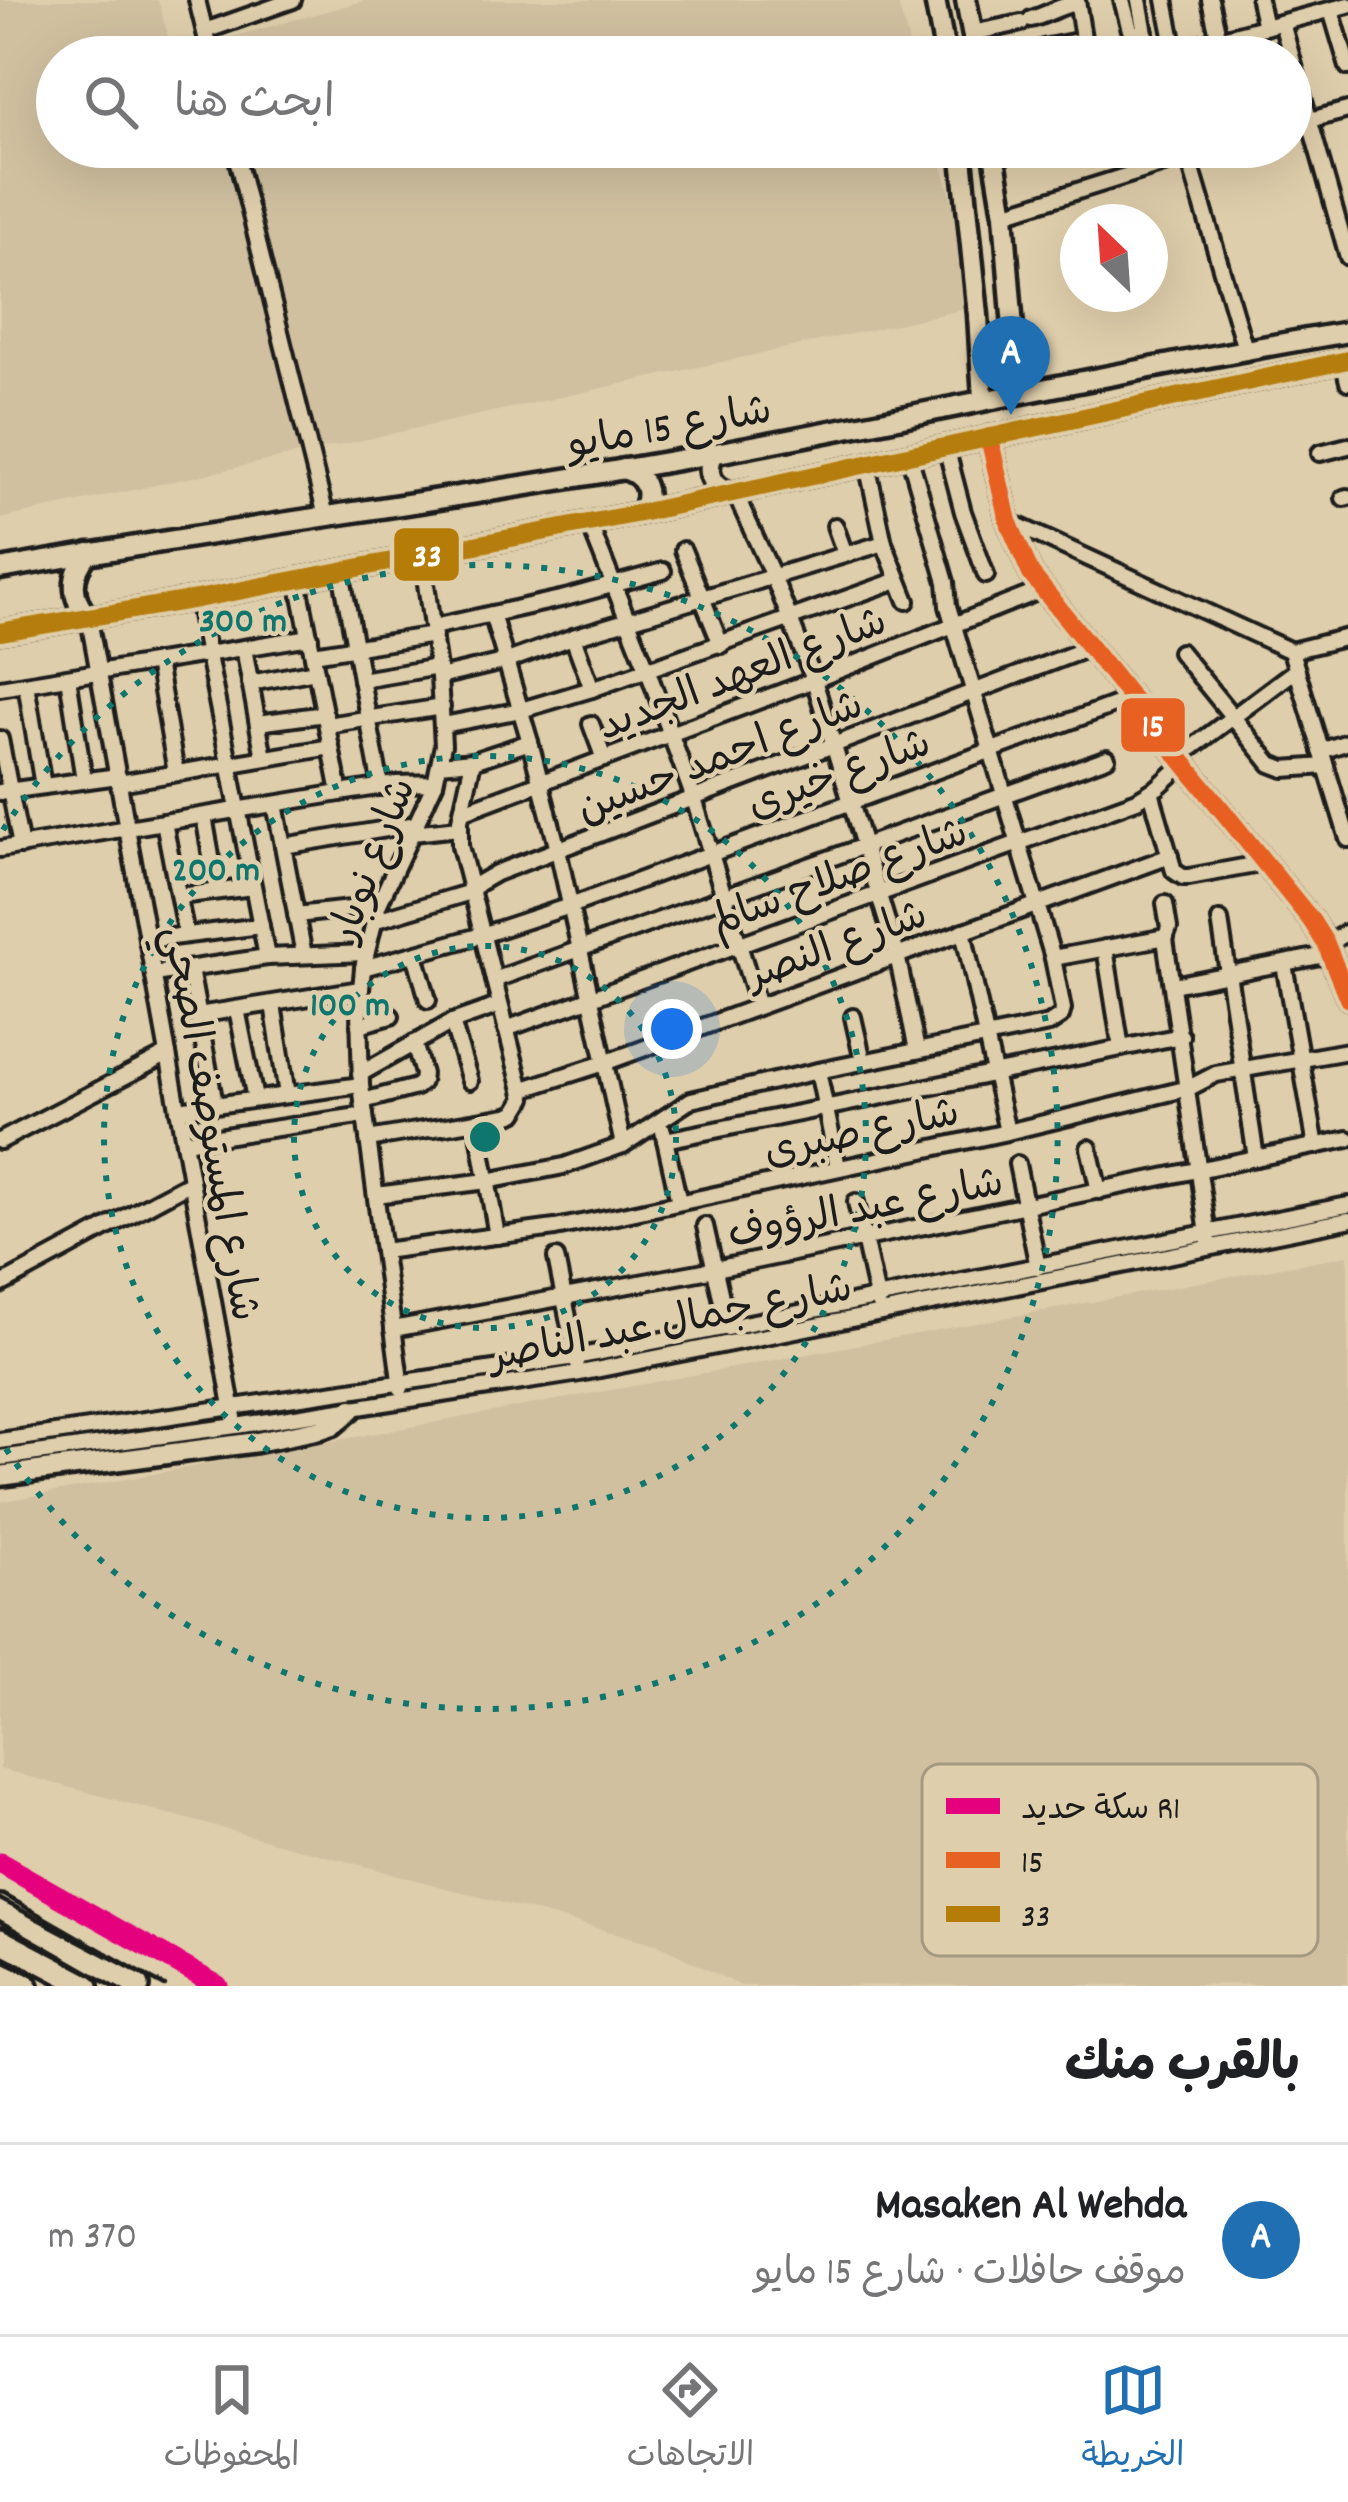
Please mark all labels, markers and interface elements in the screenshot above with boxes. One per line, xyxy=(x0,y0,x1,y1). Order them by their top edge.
search box xyxy=(36,36,1312,168)
icon: search xyxy=(78,69,144,135)
text: ابحث هنا xyxy=(174,74,335,138)
north arrow xyxy=(1060,204,1168,312)
pin: A xyxy=(972,316,1050,415)
street label: شارع 15 مايو xyxy=(560,383,777,479)
line badge: 33 xyxy=(392,526,461,583)
text: 33 xyxy=(412,536,442,583)
street label: شارع العهد الجديد xyxy=(590,595,897,760)
text: 300 m xyxy=(199,598,287,650)
street label: شارع احمد حسين xyxy=(570,678,873,843)
line badge: 15 xyxy=(1119,696,1187,754)
text: 15 xyxy=(1142,706,1164,753)
street label: شارع خيرى xyxy=(740,717,941,838)
street label: شارع نوبار xyxy=(317,770,435,954)
street label: شارع صلاح سالم xyxy=(703,806,978,955)
text: 200 m xyxy=(172,847,260,899)
street label: شارع النصر xyxy=(737,888,937,1010)
street label: شارع المستوصف الصحي xyxy=(143,922,271,1326)
text: 100 m xyxy=(310,982,390,1034)
your location xyxy=(642,999,702,1059)
street label: شارع صبرى xyxy=(759,1086,966,1186)
centre of rings xyxy=(464,1116,506,1158)
street label: شارع عبد الرؤوف xyxy=(723,1156,1009,1268)
street label: شارع جمال عبد الناصر xyxy=(482,1261,858,1391)
legend xyxy=(922,1764,1318,1956)
text: سكة حديد R1 xyxy=(1021,1788,1180,1835)
text: 15 xyxy=(1021,1842,1044,1889)
text: 33 xyxy=(1021,1896,1050,1943)
text: بالقرب منك xyxy=(1065,2032,1300,2104)
text: Masaken Al Wehda xyxy=(875,2176,1186,2240)
text: 370 m xyxy=(48,2212,137,2267)
text: A xyxy=(1250,2212,1272,2267)
text: موقف حافلات · شارع 15 مايو xyxy=(754,2248,1186,2303)
tab: المحفوظات xyxy=(164,2357,300,2483)
tab: الاتجاهات xyxy=(627,2357,754,2483)
tab: الخريطة xyxy=(1081,2357,1184,2483)

